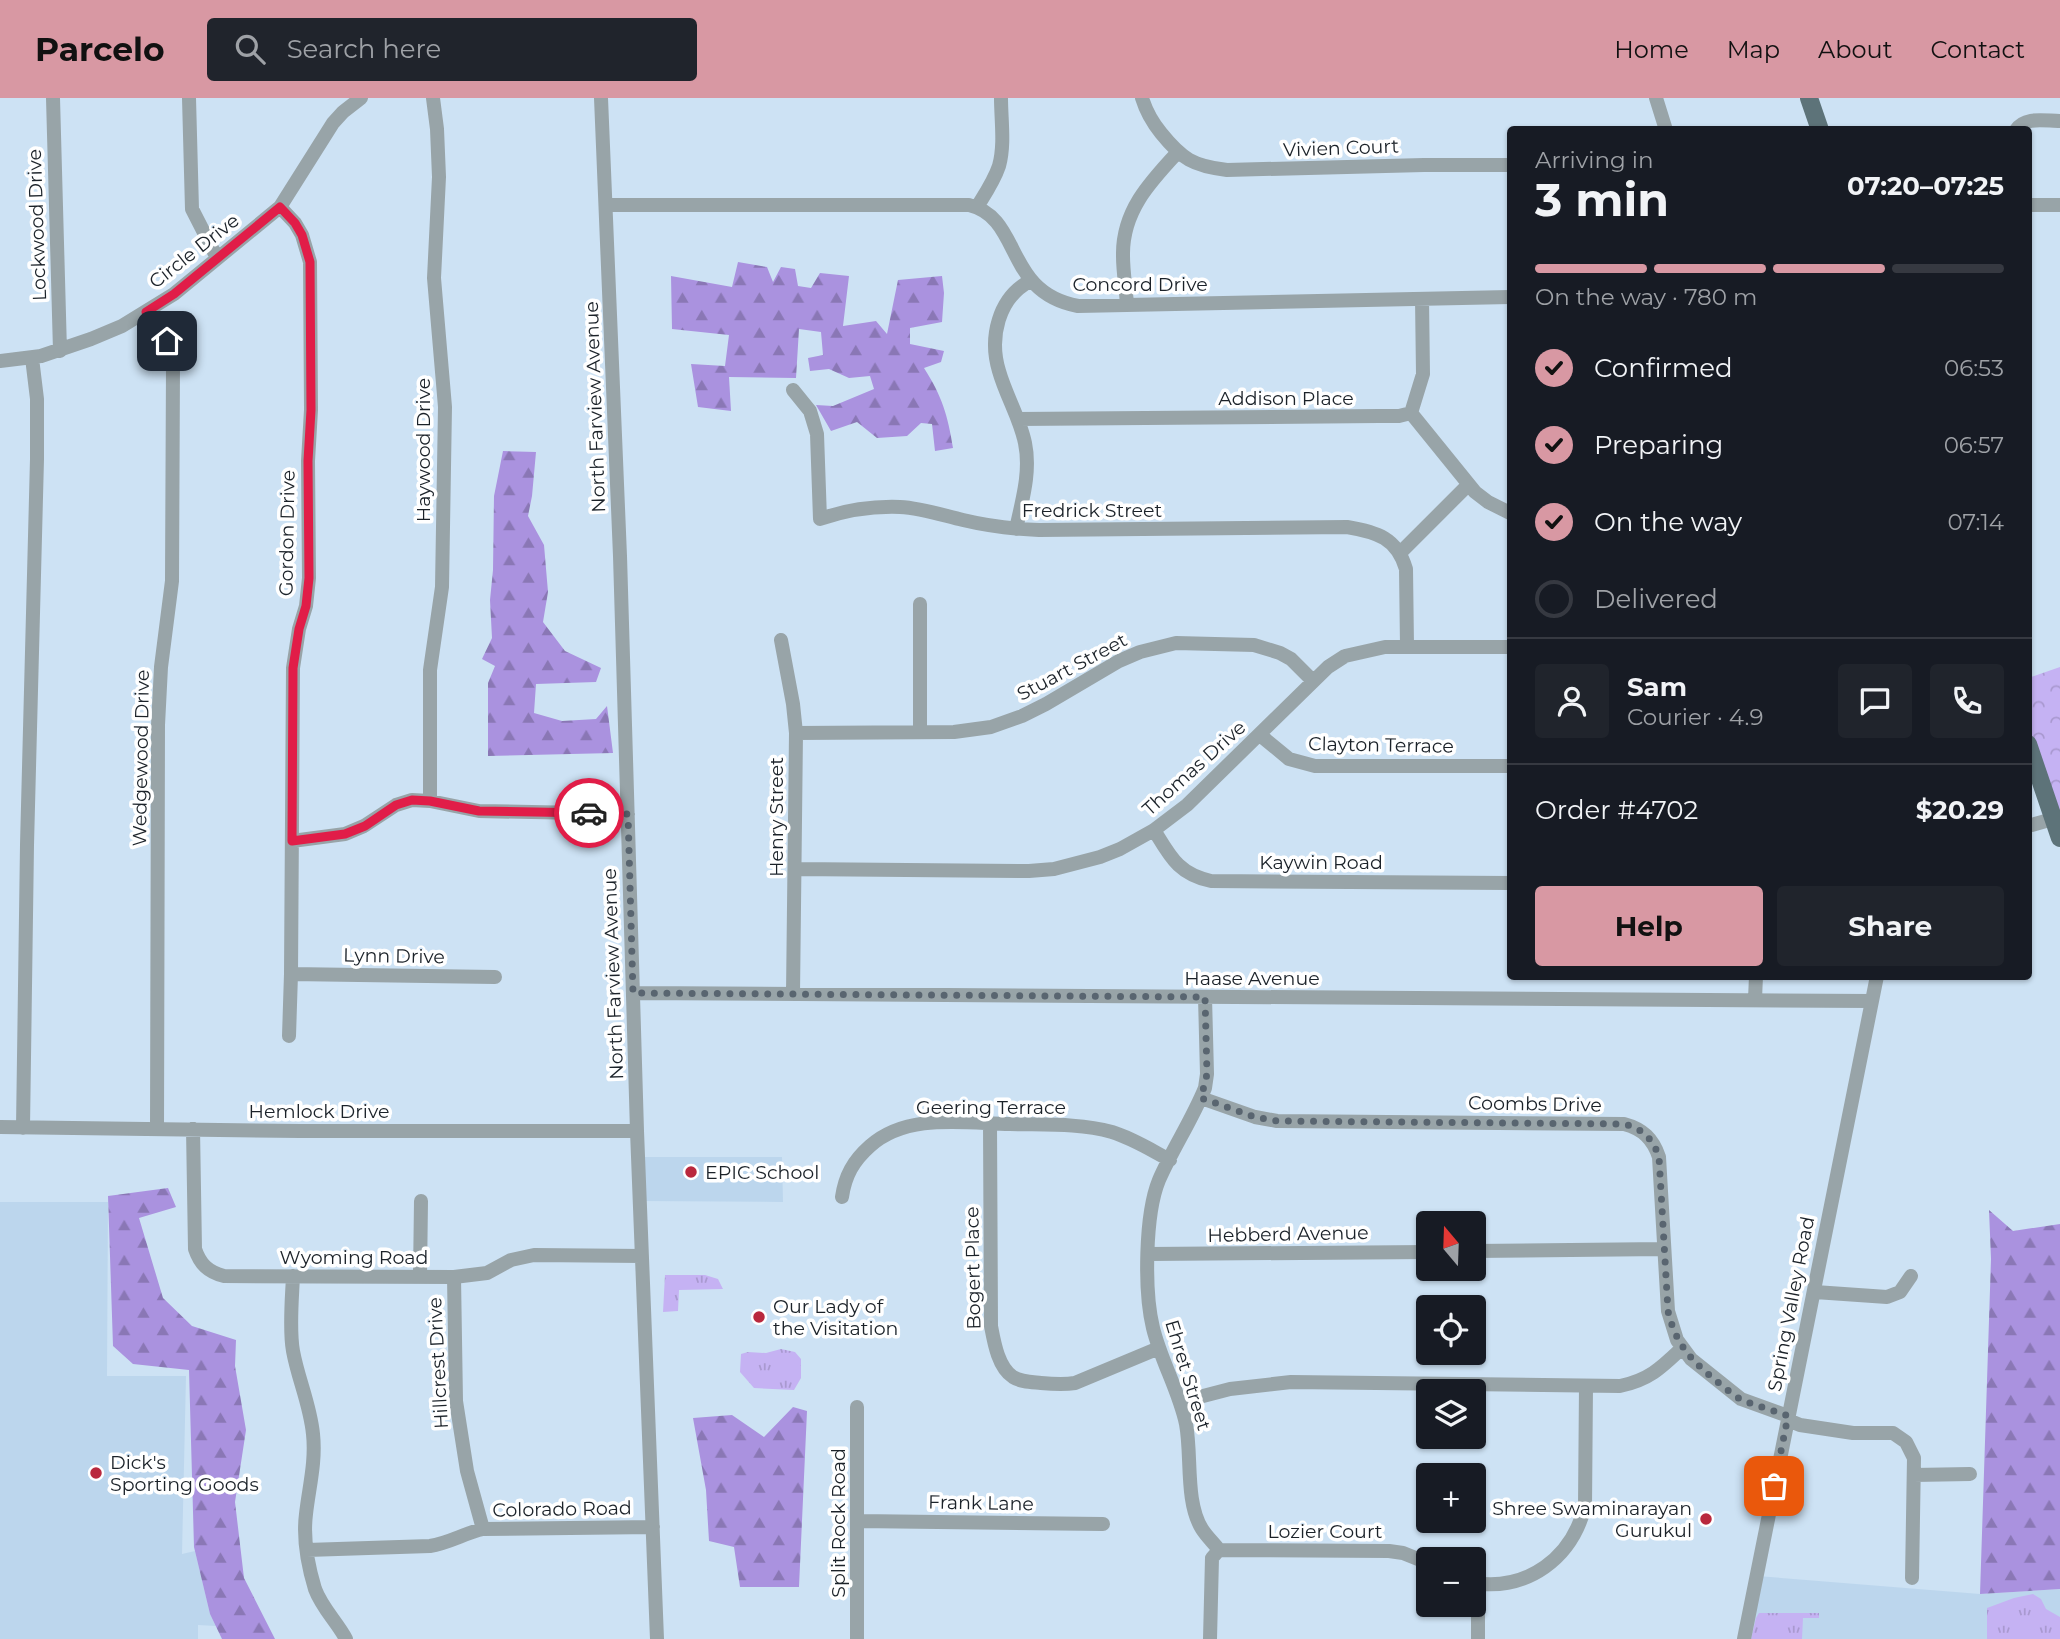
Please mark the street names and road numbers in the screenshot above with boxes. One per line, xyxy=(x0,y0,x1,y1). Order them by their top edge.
street label: Vivien Court xyxy=(1283,134,1400,162)
street label: Lockwood Drive xyxy=(23,149,51,301)
street label: Circle Drive xyxy=(144,209,244,293)
street label: Concord Drive xyxy=(1072,273,1208,296)
street label: North Farview Avenue xyxy=(580,301,610,513)
street label: Haywood Drive xyxy=(412,378,435,522)
street label: Addison Place xyxy=(1218,387,1354,410)
street label: Gordon Drive xyxy=(274,470,300,596)
street label: Fredrick Street xyxy=(1022,499,1163,522)
street label: Stuart Street xyxy=(1013,628,1131,706)
street label: Wedgewood Drive xyxy=(128,670,154,846)
street label: Thomas Drive xyxy=(1138,716,1250,820)
street label: Clayton Terrace xyxy=(1308,732,1454,758)
street label: Henry Street xyxy=(765,757,788,877)
street label: Kaywin Road xyxy=(1259,851,1383,874)
street label: North Farview Avenue xyxy=(598,868,628,1080)
street label: Lynn Drive xyxy=(343,944,445,968)
street label: Haase Avenue xyxy=(1184,967,1320,990)
street label: Coombs Drive xyxy=(1468,1091,1602,1117)
street label: Geering Terrace xyxy=(916,1096,1066,1119)
street label: Hemlock Drive xyxy=(249,1100,389,1123)
street label: Bogert Place xyxy=(960,1206,986,1330)
street label: Spring Valley Road xyxy=(1763,1214,1819,1394)
street label: Hebberd Avenue xyxy=(1207,1221,1369,1247)
street label: Wyoming Road xyxy=(280,1246,428,1269)
street label: Hillcrest Drive xyxy=(423,1296,453,1430)
street label: Ehret Street xyxy=(1160,1317,1216,1433)
street label: Split Rock Road xyxy=(827,1448,850,1598)
street label: Frank Lane xyxy=(928,1491,1034,1515)
street label: Colorado Road xyxy=(492,1496,632,1522)
street label: Lozier Court xyxy=(1267,1520,1383,1543)

